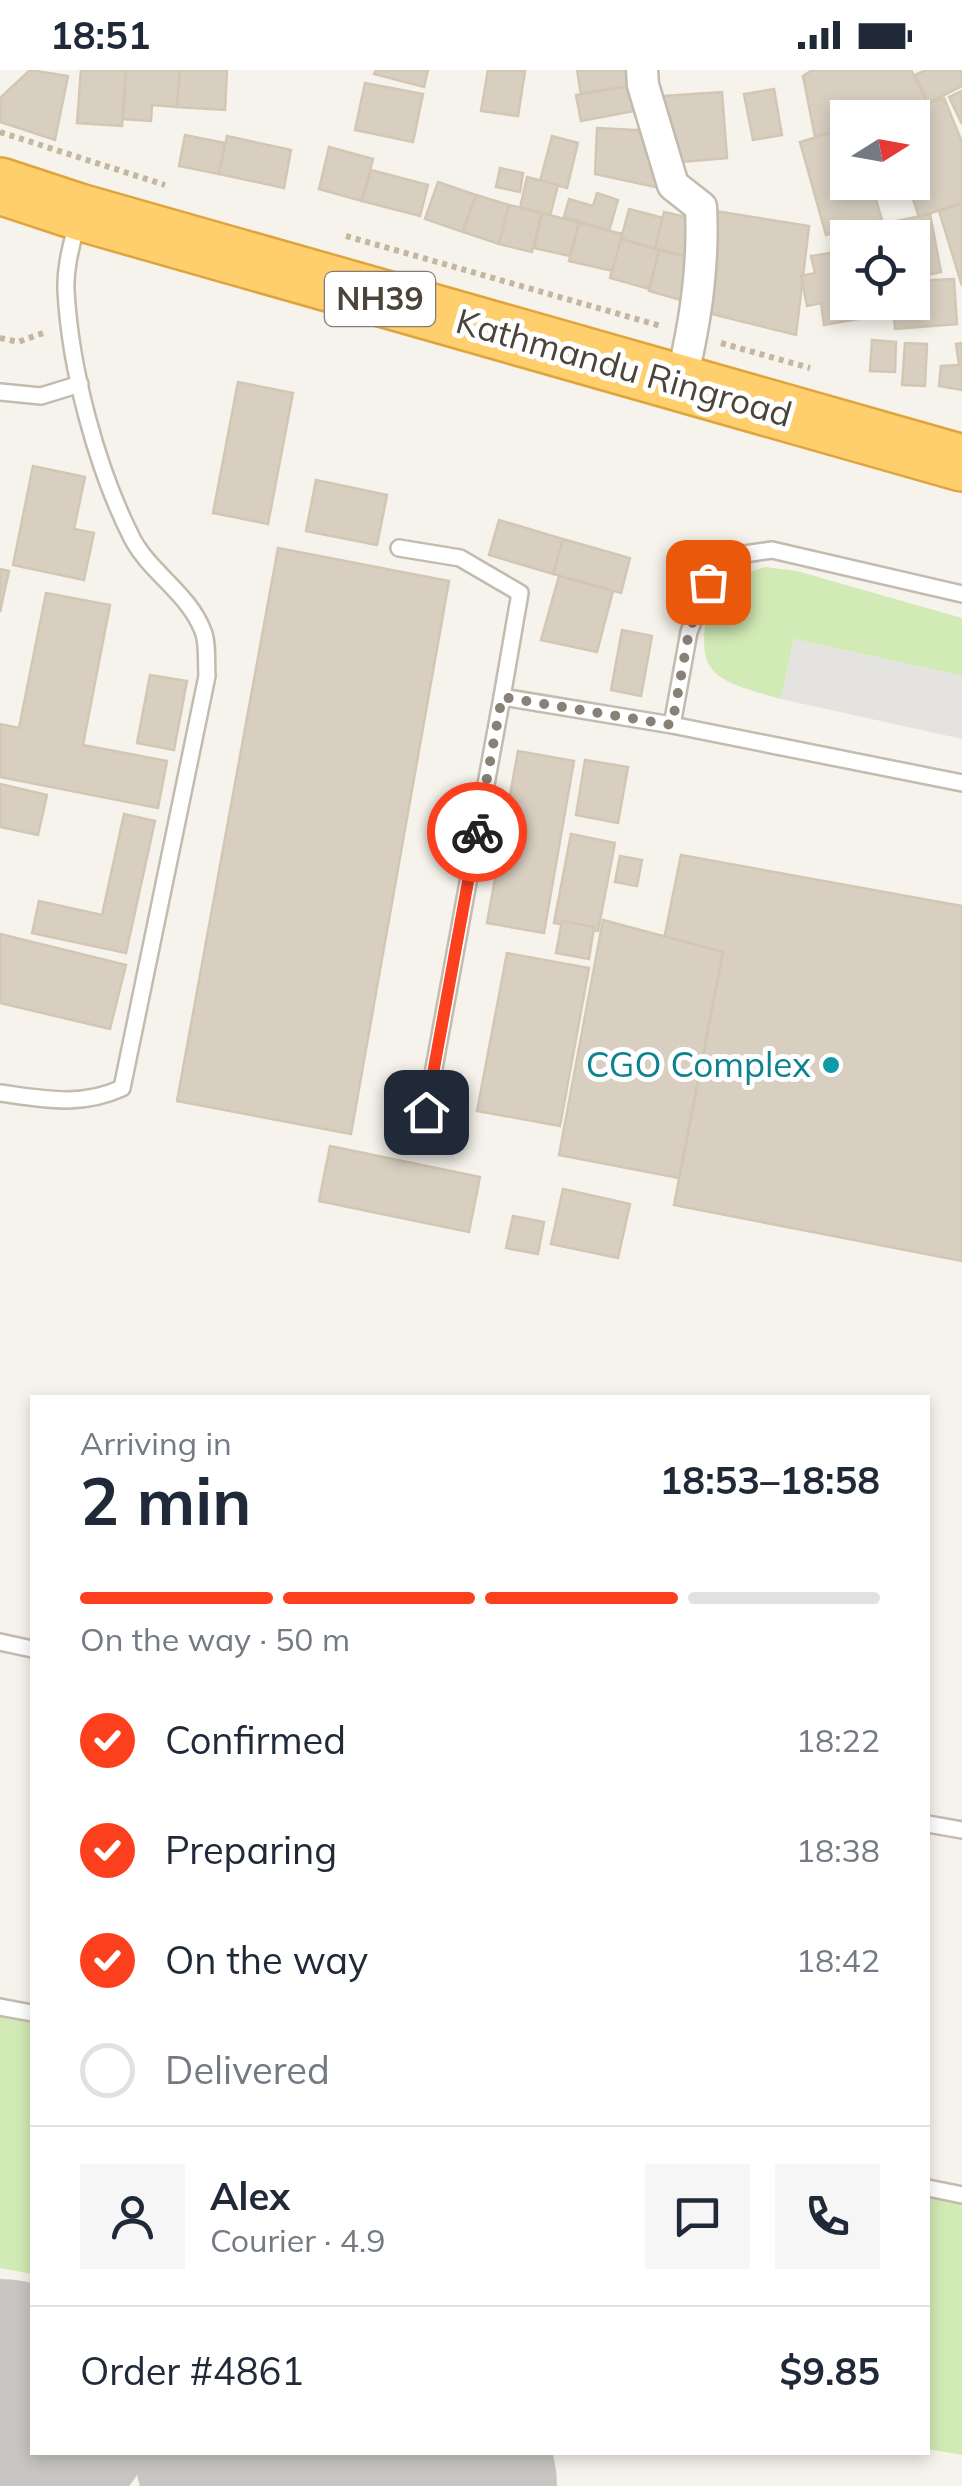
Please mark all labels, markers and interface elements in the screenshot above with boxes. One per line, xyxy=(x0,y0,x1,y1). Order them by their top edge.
text: 18:51 xyxy=(50,11,151,59)
north arrow xyxy=(830,100,930,200)
map controls xyxy=(830,100,930,320)
button: locate xyxy=(830,220,930,320)
road number: NH39 xyxy=(325,272,435,326)
street label: Kathmandu Ringroad xyxy=(451,298,797,436)
pin xyxy=(666,540,751,625)
icon: bag xyxy=(681,555,736,610)
courier xyxy=(427,782,527,882)
icon: bike xyxy=(450,805,505,860)
place label: CGO Complex xyxy=(586,1042,811,1086)
marker: CGO Complex xyxy=(820,1054,842,1076)
pin xyxy=(384,1070,469,1155)
icon: home xyxy=(399,1085,454,1140)
text: Arriving in xyxy=(80,1423,232,1463)
text: 18:53–18:58 xyxy=(660,1456,880,1504)
text: 2 min xyxy=(80,1460,251,1541)
text: On the way · 50 m xyxy=(80,1619,350,1659)
icon: check xyxy=(80,1713,135,1768)
text: Confirmed xyxy=(165,1716,346,1764)
text: 18:22 xyxy=(796,1720,880,1760)
icon: check xyxy=(80,1823,135,1878)
text: Preparing xyxy=(165,1826,337,1874)
text: 18:38 xyxy=(796,1830,880,1870)
icon: check xyxy=(80,1933,135,1988)
text: On the way xyxy=(165,1936,368,1984)
text: 18:42 xyxy=(796,1940,880,1980)
text: Delivered xyxy=(165,2046,330,2094)
button: person xyxy=(80,2164,185,2269)
button: chat xyxy=(645,2164,750,2269)
button: phone xyxy=(775,2164,880,2269)
text: Alex xyxy=(210,2172,290,2220)
text: Courier · 4.9 xyxy=(210,2220,386,2260)
text: Order #4861 xyxy=(80,2347,304,2395)
text: $9.85 xyxy=(779,2347,880,2395)

